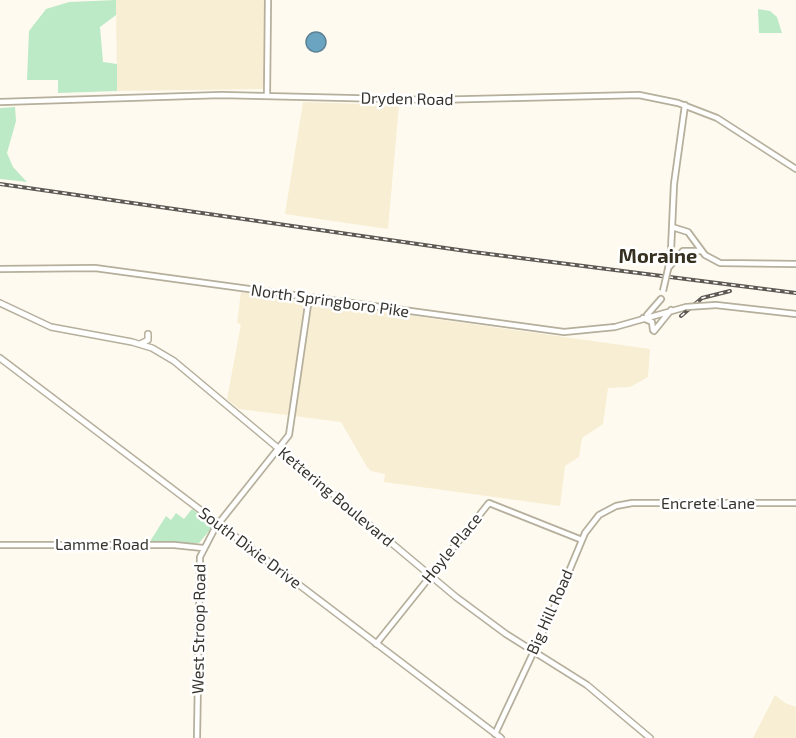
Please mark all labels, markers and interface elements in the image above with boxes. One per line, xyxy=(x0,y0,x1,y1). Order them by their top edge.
street label: Dryden Road xyxy=(360,89,454,109)
district label: Moraine xyxy=(619,244,697,268)
street label: North Springboro Pike xyxy=(250,280,410,322)
street label: Kettering Boulevard xyxy=(274,443,398,551)
street label: Encrete Lane xyxy=(661,494,755,514)
street label: South Dixie Drive xyxy=(195,503,305,593)
street label: Hoyle Place xyxy=(418,509,486,587)
street label: Lamme Road xyxy=(55,535,149,555)
street label: West Stroop Road xyxy=(188,564,210,694)
street label: Big Hill Road xyxy=(523,567,577,657)

